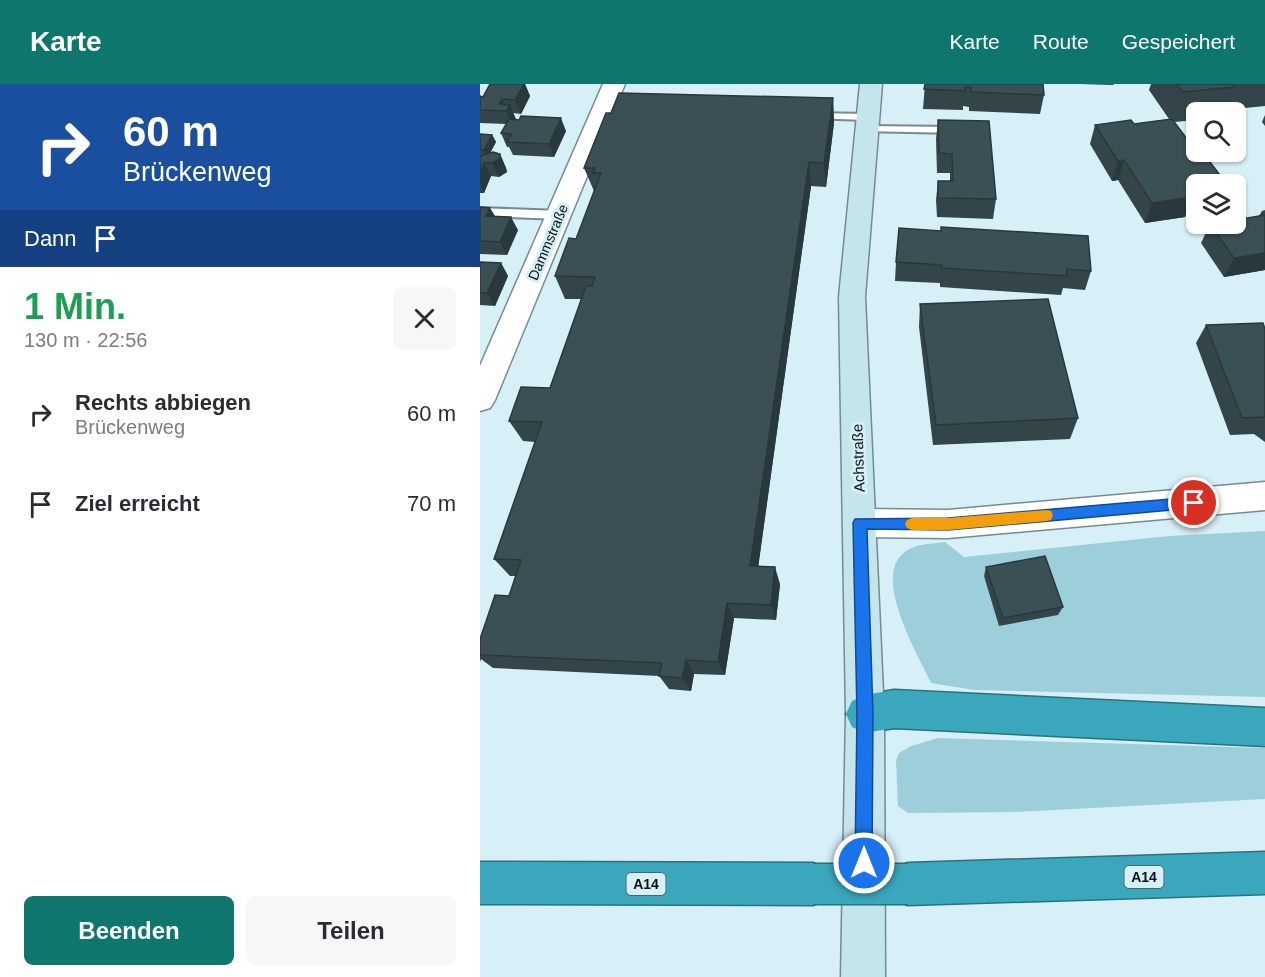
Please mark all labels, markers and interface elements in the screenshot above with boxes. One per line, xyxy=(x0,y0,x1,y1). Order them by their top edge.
text: Karte xyxy=(30,26,102,57)
text: Karte xyxy=(950,30,1000,53)
text: Route xyxy=(1033,30,1089,53)
text: Gespeichert xyxy=(1122,30,1235,53)
map controls xyxy=(1186,102,1246,234)
button: search xyxy=(1186,102,1246,162)
icon: right xyxy=(24,108,102,186)
text: 60 m xyxy=(123,108,219,155)
text: Brückenweg xyxy=(123,157,272,187)
button: layers xyxy=(1186,174,1246,234)
street label: Dammstraße xyxy=(525,201,571,282)
icon: arrive xyxy=(89,222,122,255)
text: Dann xyxy=(24,226,77,251)
text: 1 Min. xyxy=(24,286,126,327)
button: close xyxy=(393,287,456,350)
text: 130 m · 22:56 xyxy=(24,329,147,351)
text: Rechts abbiegen xyxy=(75,390,251,415)
icon: right xyxy=(24,398,57,431)
text: 60 m xyxy=(407,401,456,426)
text: Brückenweg xyxy=(75,416,185,438)
street label: Achstraße xyxy=(848,424,868,492)
pin xyxy=(1168,477,1219,528)
icon: arrive xyxy=(1177,486,1210,519)
icon: arrive xyxy=(24,488,57,521)
text: Ziel erreicht xyxy=(75,491,200,516)
text: 70 m xyxy=(407,491,456,516)
position arrow xyxy=(832,831,896,895)
road number: A14 xyxy=(1124,866,1164,888)
road number: A14 xyxy=(626,873,666,895)
button: Beenden xyxy=(24,896,234,965)
button: Teilen xyxy=(246,896,456,965)

